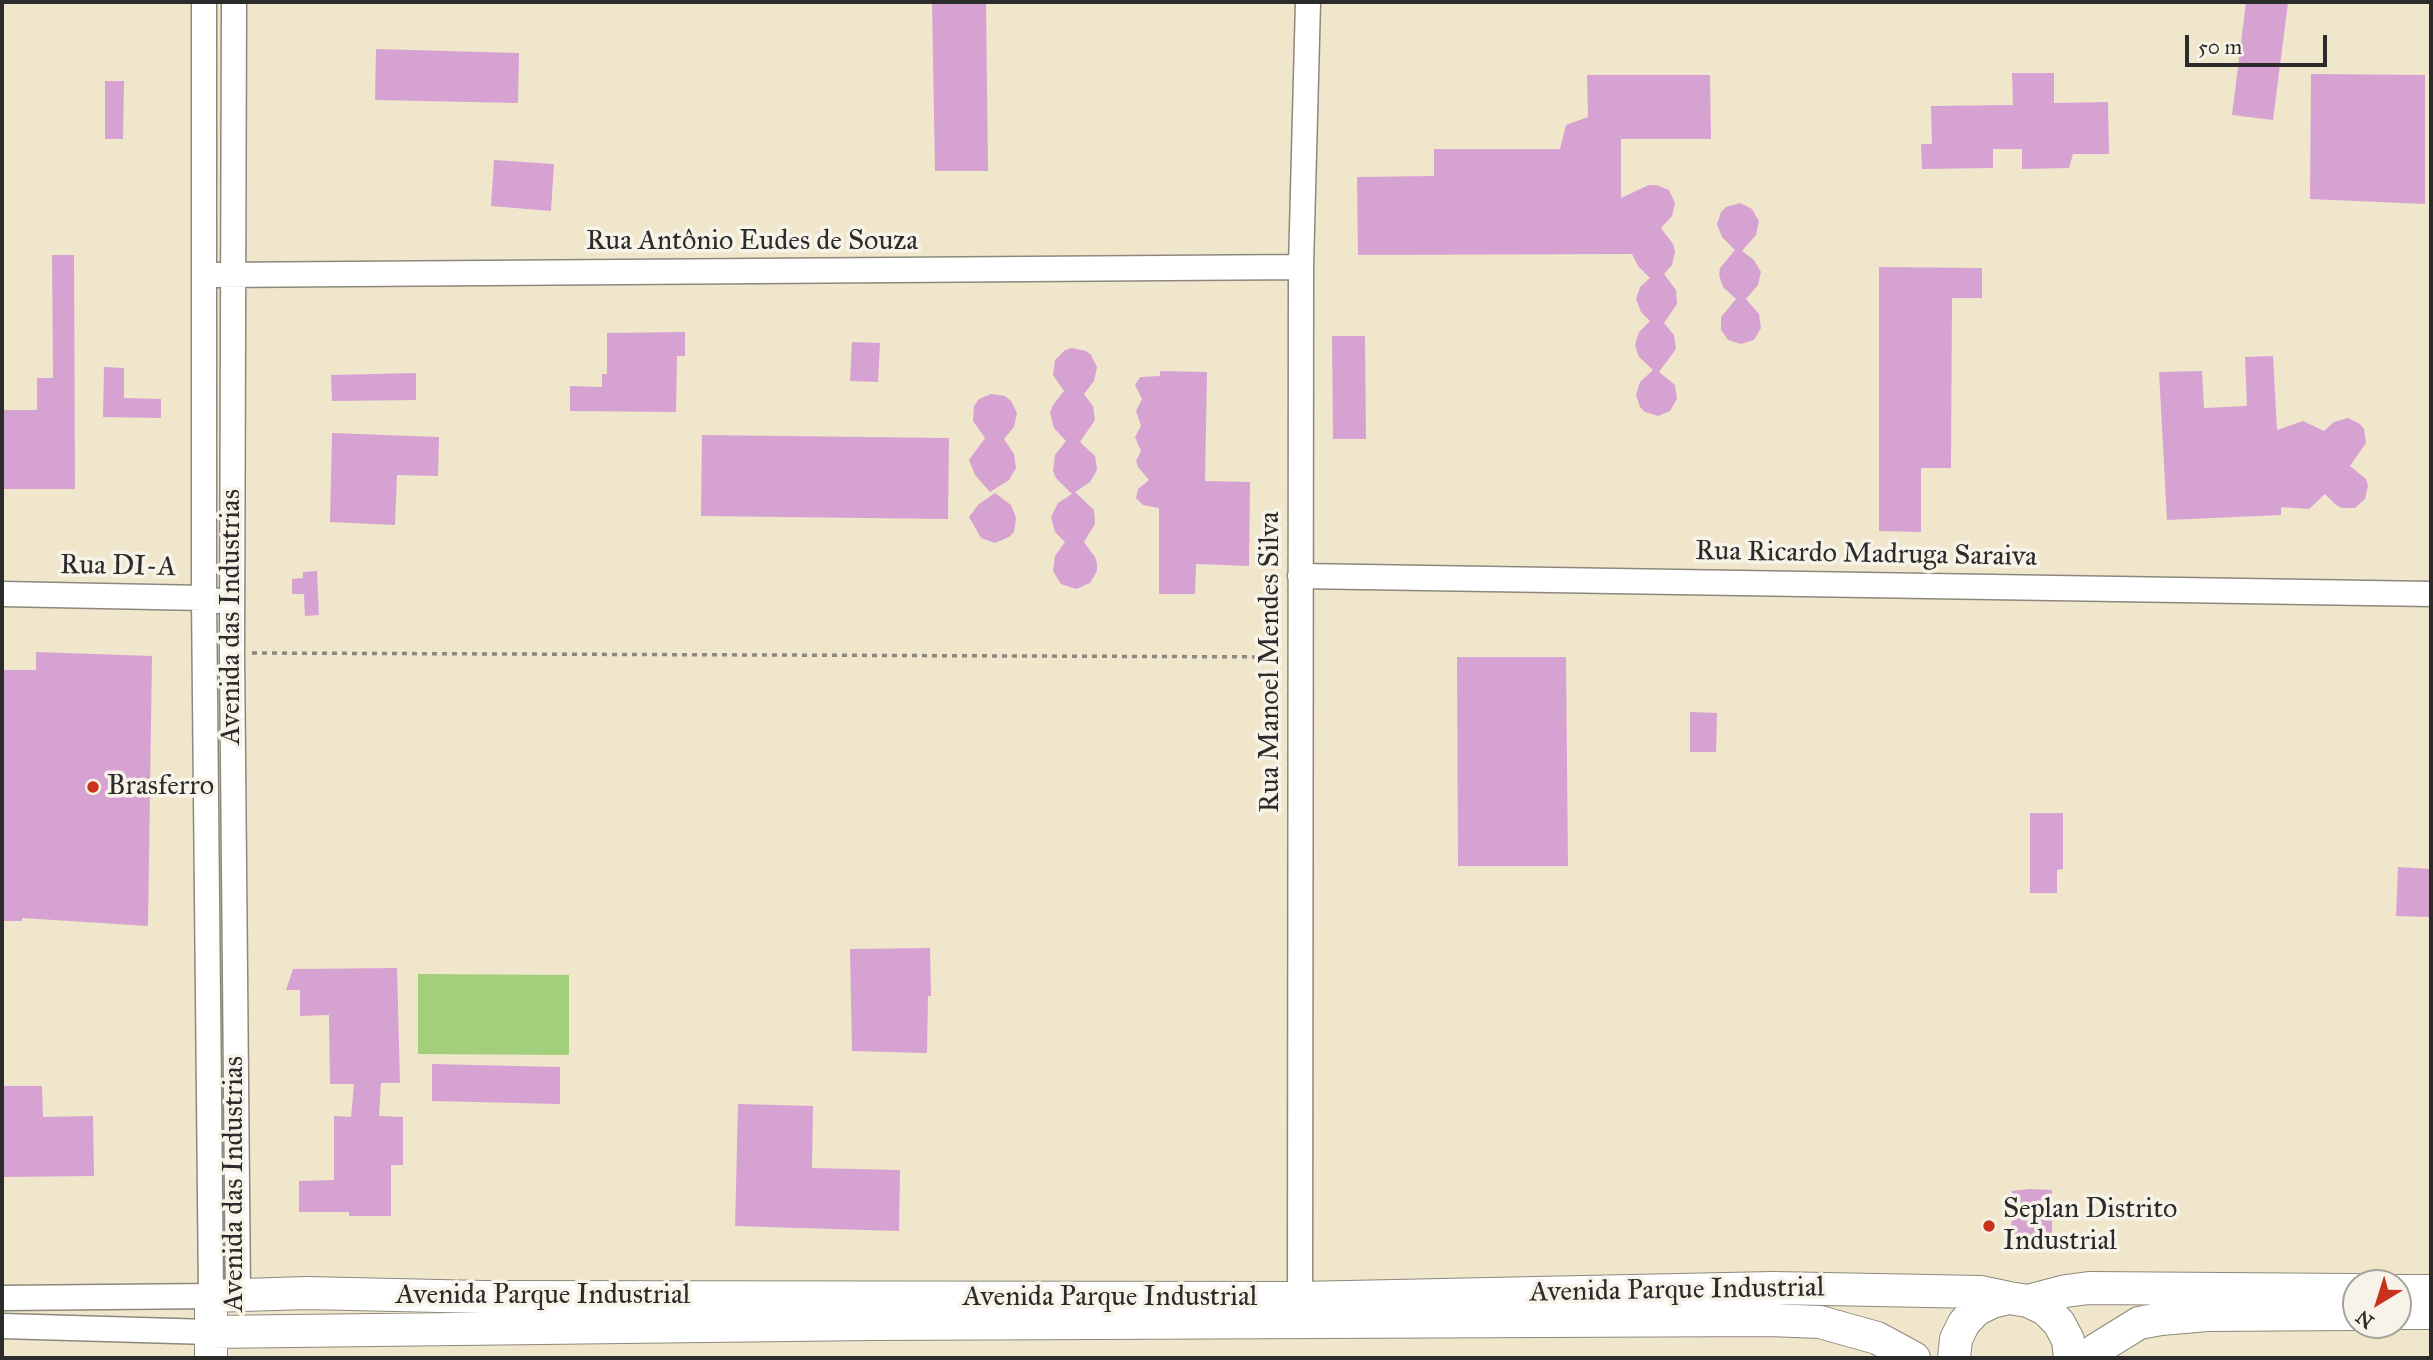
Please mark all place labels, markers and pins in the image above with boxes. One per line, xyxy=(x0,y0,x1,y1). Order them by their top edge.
place label: Brasferro xyxy=(107,770,214,804)
marker: Brasferro xyxy=(85,779,101,795)
place label: Seplan Distrito Industrial xyxy=(2003,1193,2177,1259)
marker: Seplan Distrito Industrial xyxy=(1981,1218,1997,1234)

